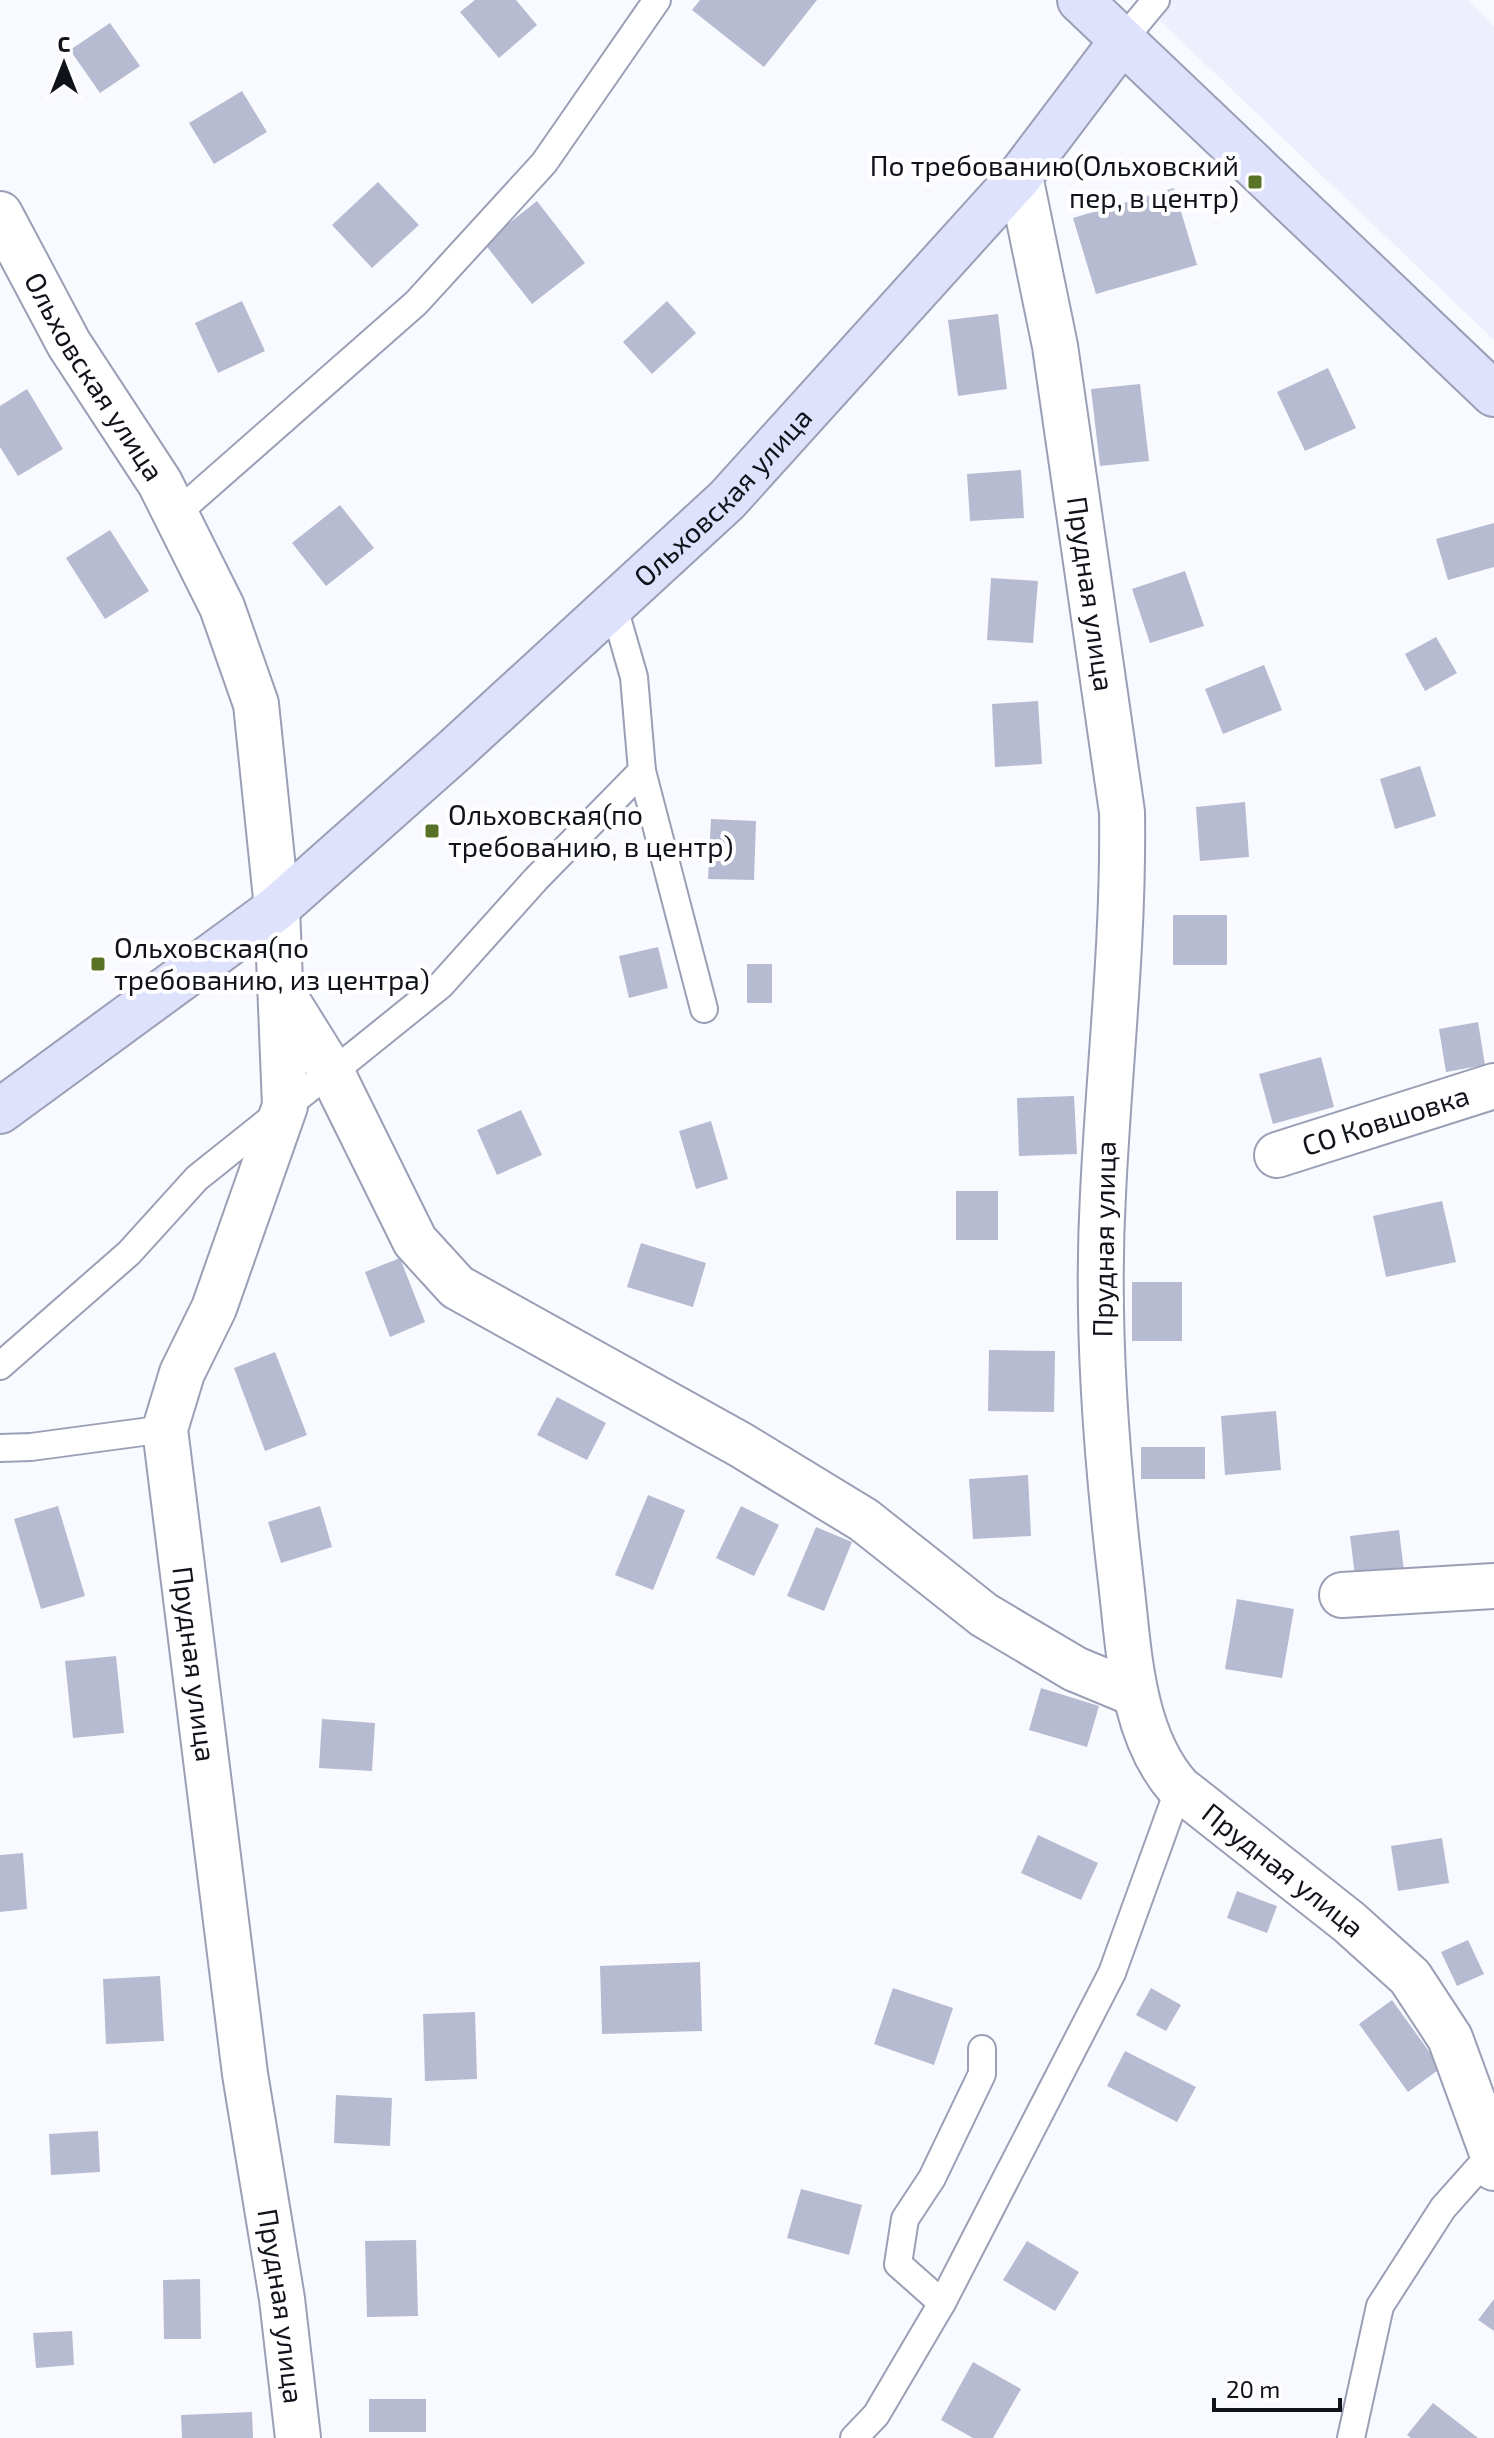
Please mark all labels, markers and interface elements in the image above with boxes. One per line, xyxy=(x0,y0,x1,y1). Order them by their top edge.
north arrow xyxy=(24,24,104,104)
text: С xyxy=(58,30,71,56)
place label: По требованию(Ольховский пер, в центр) xyxy=(870,148,1239,214)
marker: По требованию(Ольховский пер, в центр) xyxy=(1246,173,1264,191)
street label: Ольховская улица xyxy=(18,266,172,487)
street label: Ольховская улица xyxy=(626,400,818,593)
street label: Прудная улица xyxy=(1061,494,1122,693)
place label: Ольховская(по требованию, в центр) xyxy=(448,797,734,863)
marker: Ольховская(по требованию, в центр) xyxy=(423,822,441,840)
place label: Ольховская(по требованию, из центра) xyxy=(114,930,430,996)
marker: Ольховская(по требованию, из центра) xyxy=(89,955,107,973)
street label: СО Ковшовка xyxy=(1298,1077,1473,1162)
street label: Прудная улица xyxy=(1084,1140,1122,1338)
street label: Прудная улица xyxy=(166,1564,224,1764)
street label: Прудная улица xyxy=(1196,1795,1372,1944)
street label: Прудная улица xyxy=(251,2206,312,2405)
scale bar xyxy=(1214,2362,1340,2412)
text: 20 m xyxy=(1226,2374,1280,2403)

